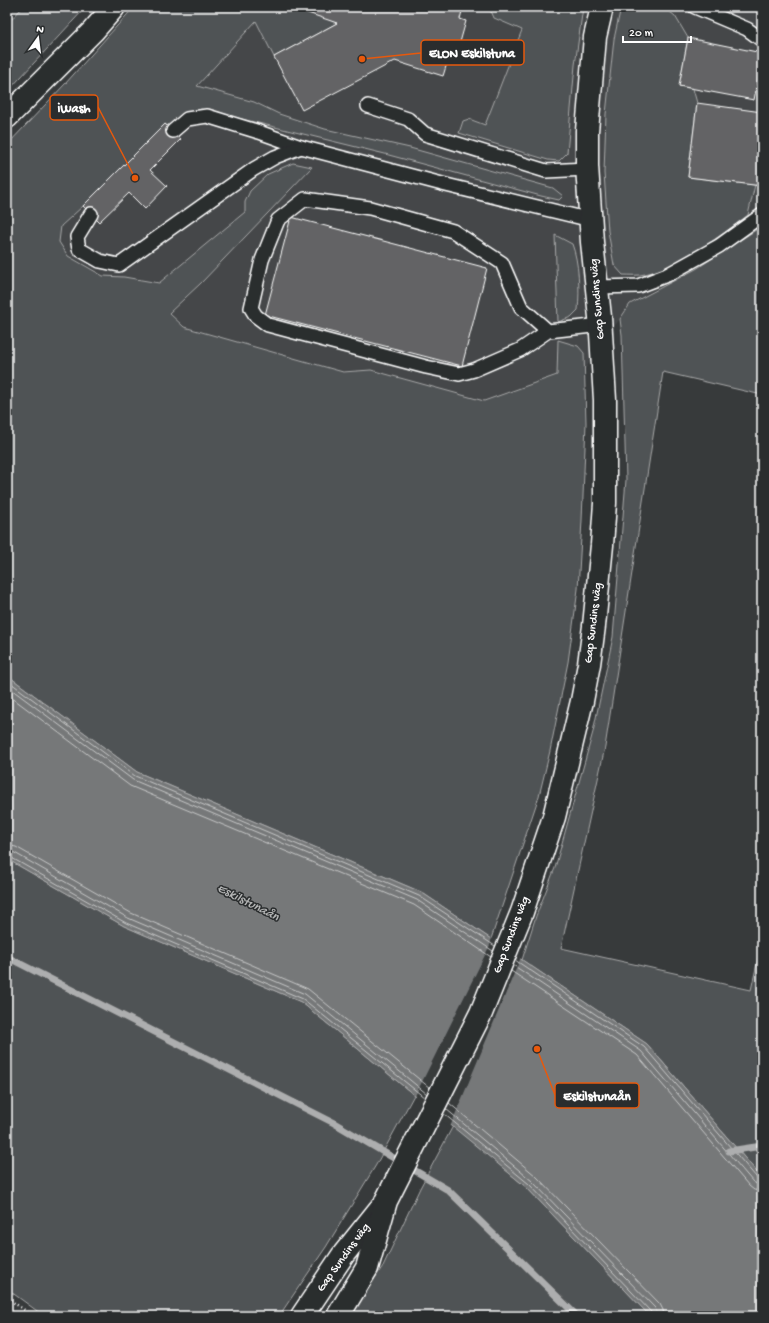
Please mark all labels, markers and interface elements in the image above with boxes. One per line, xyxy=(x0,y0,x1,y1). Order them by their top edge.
north arrow xyxy=(18,18,58,58)
scale bar xyxy=(623,18,691,44)
text: N xyxy=(35,24,45,37)
text: 20 m xyxy=(629,27,654,41)
callout: ELON Eskilstuna xyxy=(421,40,524,65)
text: ELON Eskilstuna xyxy=(429,47,516,62)
callout: iWash xyxy=(50,95,98,120)
text: iWash xyxy=(58,102,90,117)
street label: Gap Sundins väg xyxy=(587,258,609,340)
street label: Gap Sundins väg xyxy=(582,582,606,664)
water label: Eskilstunaån xyxy=(215,881,282,925)
street label: Gap Sundins väg xyxy=(491,894,533,975)
callout: Eskilstunaån xyxy=(555,1083,639,1108)
text: Eskilstunaån xyxy=(563,1089,631,1105)
street label: Gap Sundins väg xyxy=(314,1221,374,1295)

